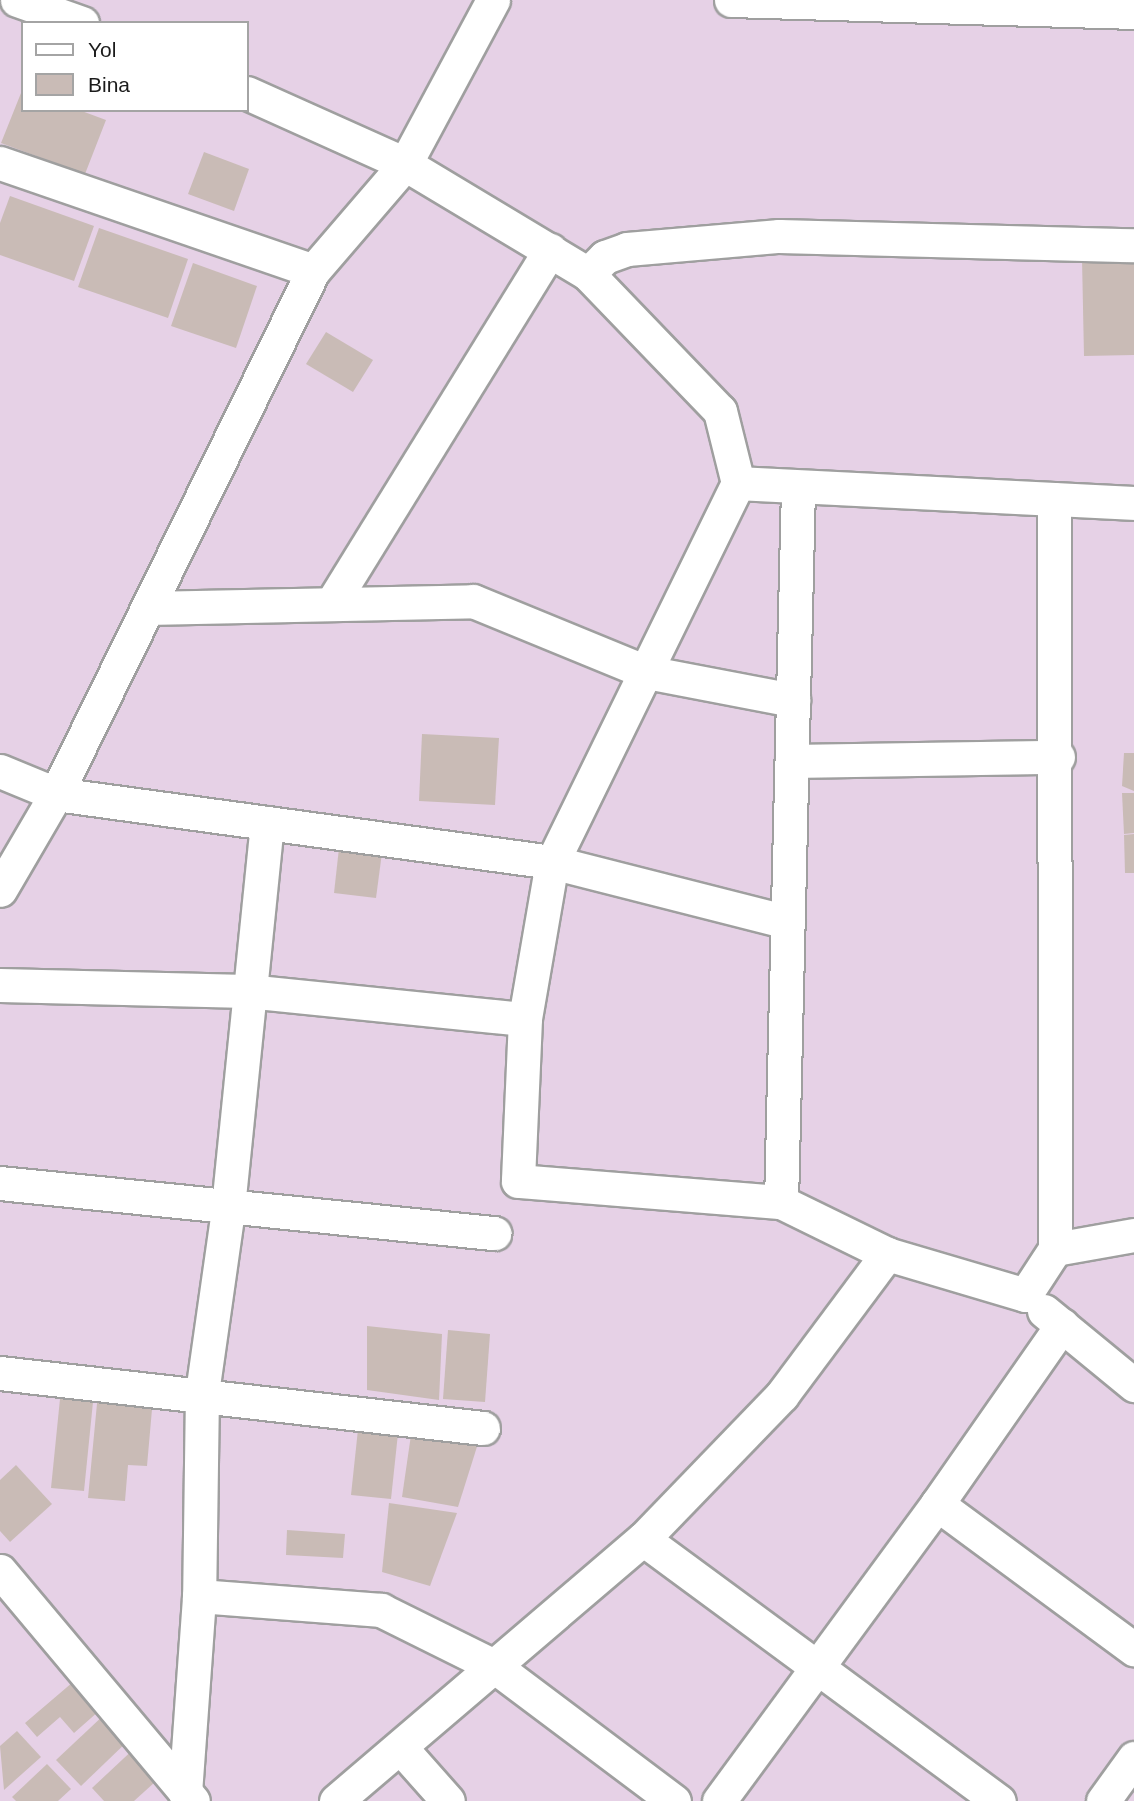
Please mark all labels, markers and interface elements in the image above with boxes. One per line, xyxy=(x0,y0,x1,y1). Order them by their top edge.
legend xyxy=(21,21,248,112)
text: Yol xyxy=(88,38,116,61)
text: Bina xyxy=(88,73,130,96)

